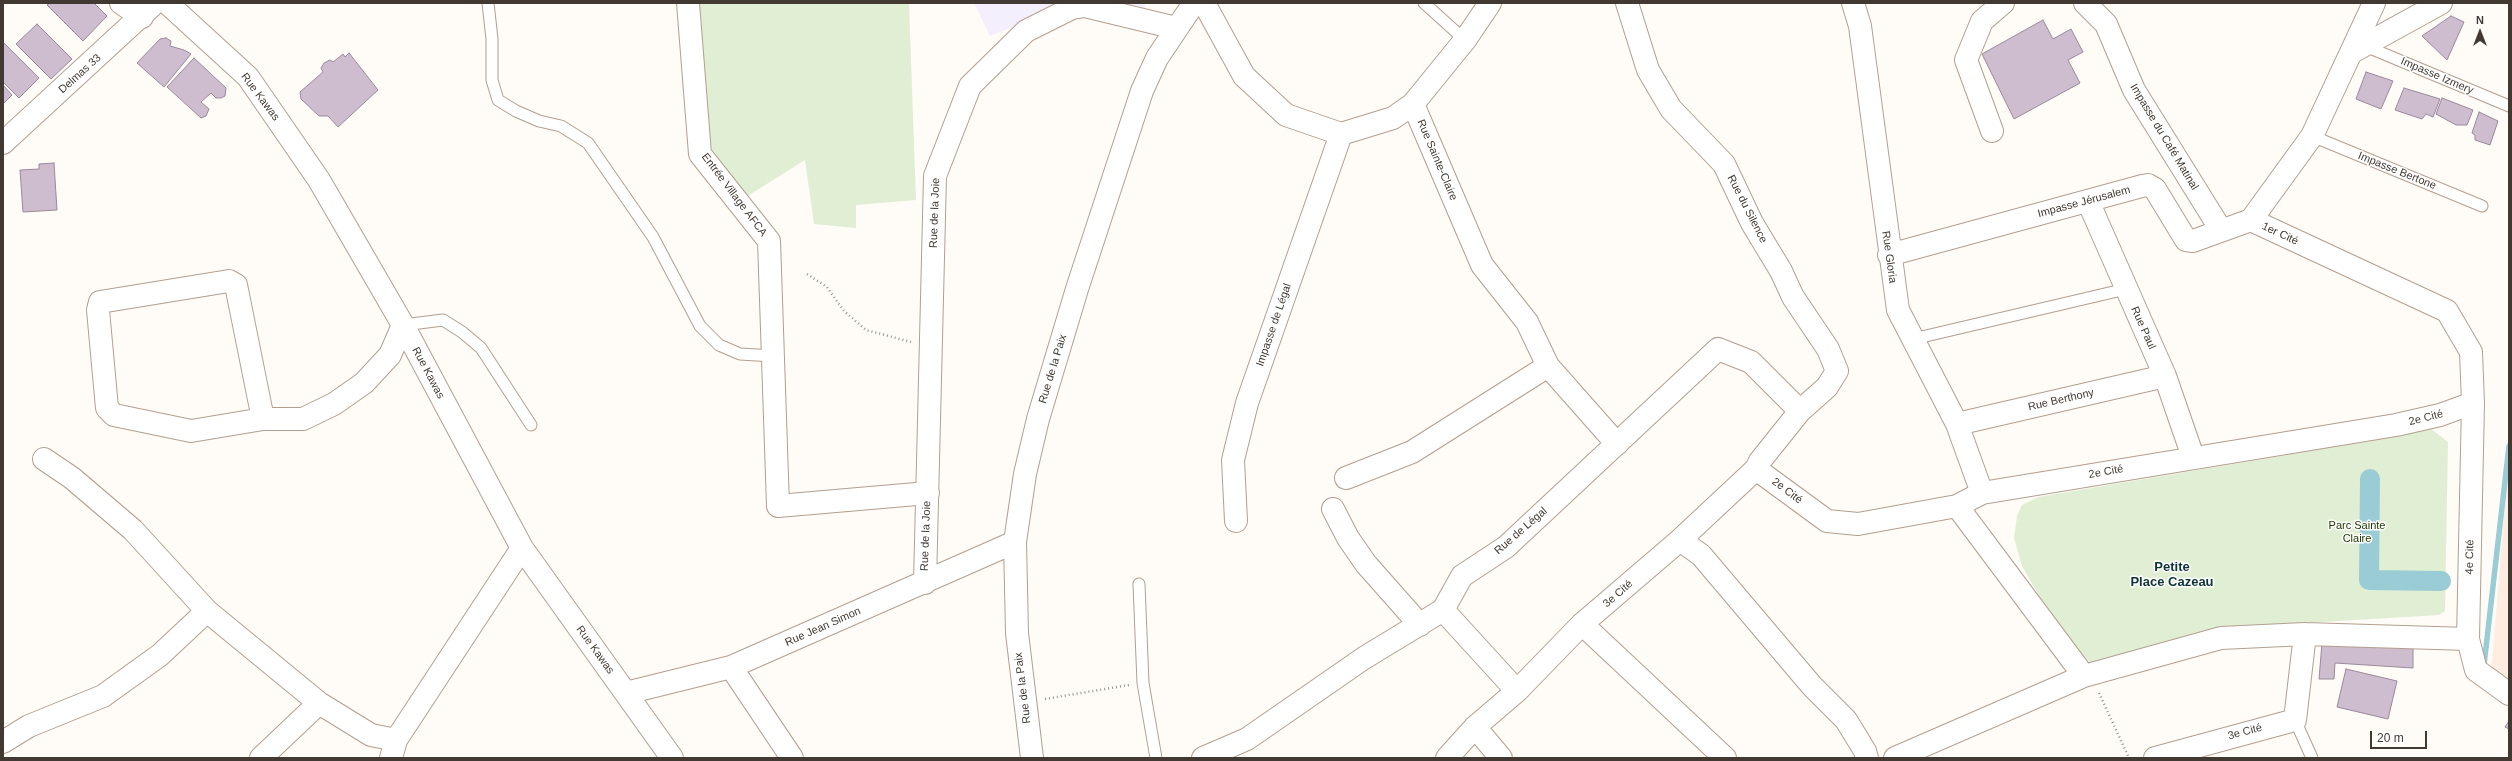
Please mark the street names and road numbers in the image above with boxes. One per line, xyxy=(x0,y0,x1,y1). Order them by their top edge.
street label: Delmas 33 xyxy=(56,52,104,96)
street label: Impasse Izmery xyxy=(2399,55,2475,97)
street label: Rue Kawas xyxy=(238,71,282,123)
street label: Impasse du Café Matinal xyxy=(2127,81,2201,193)
street label: Rue Sainte-Claire xyxy=(1414,117,1460,203)
street label: Impasse Bertone xyxy=(2356,149,2438,193)
street label: Entrée Village AFCA xyxy=(698,151,770,239)
street label: Rue du Silence xyxy=(1724,173,1770,245)
street label: Rue de la Joie xyxy=(927,178,943,248)
street label: Impasse Jérusalem xyxy=(2036,183,2132,221)
street label: 1er Cité xyxy=(2260,220,2300,248)
street label: Rue Gloria xyxy=(1879,230,1899,284)
street label: Impasse de Légal xyxy=(1254,282,1294,368)
street label: Rue Paul xyxy=(2128,305,2158,351)
street label: Rue de la Paix xyxy=(1036,333,1070,405)
street label: Rue Kawas xyxy=(409,345,447,401)
street label: Rue Berthony xyxy=(2027,386,2095,414)
street label: 2e Cité xyxy=(2407,407,2445,429)
street label: 2e Cité xyxy=(2088,462,2124,482)
street label: 2e Cité xyxy=(1769,475,1805,507)
street label: Rue de la Joie xyxy=(918,501,934,571)
street label: Rue de Légal xyxy=(1492,505,1550,557)
street label: 4e Cité xyxy=(2463,539,2477,575)
street label: 3e Cité xyxy=(1601,578,1635,610)
street label: Rue Jean Simon xyxy=(783,604,863,650)
street label: Rue Kawas xyxy=(573,623,617,677)
street label: Rue de la Paix xyxy=(1012,652,1034,724)
street label: 3e Cité xyxy=(2226,721,2264,743)

